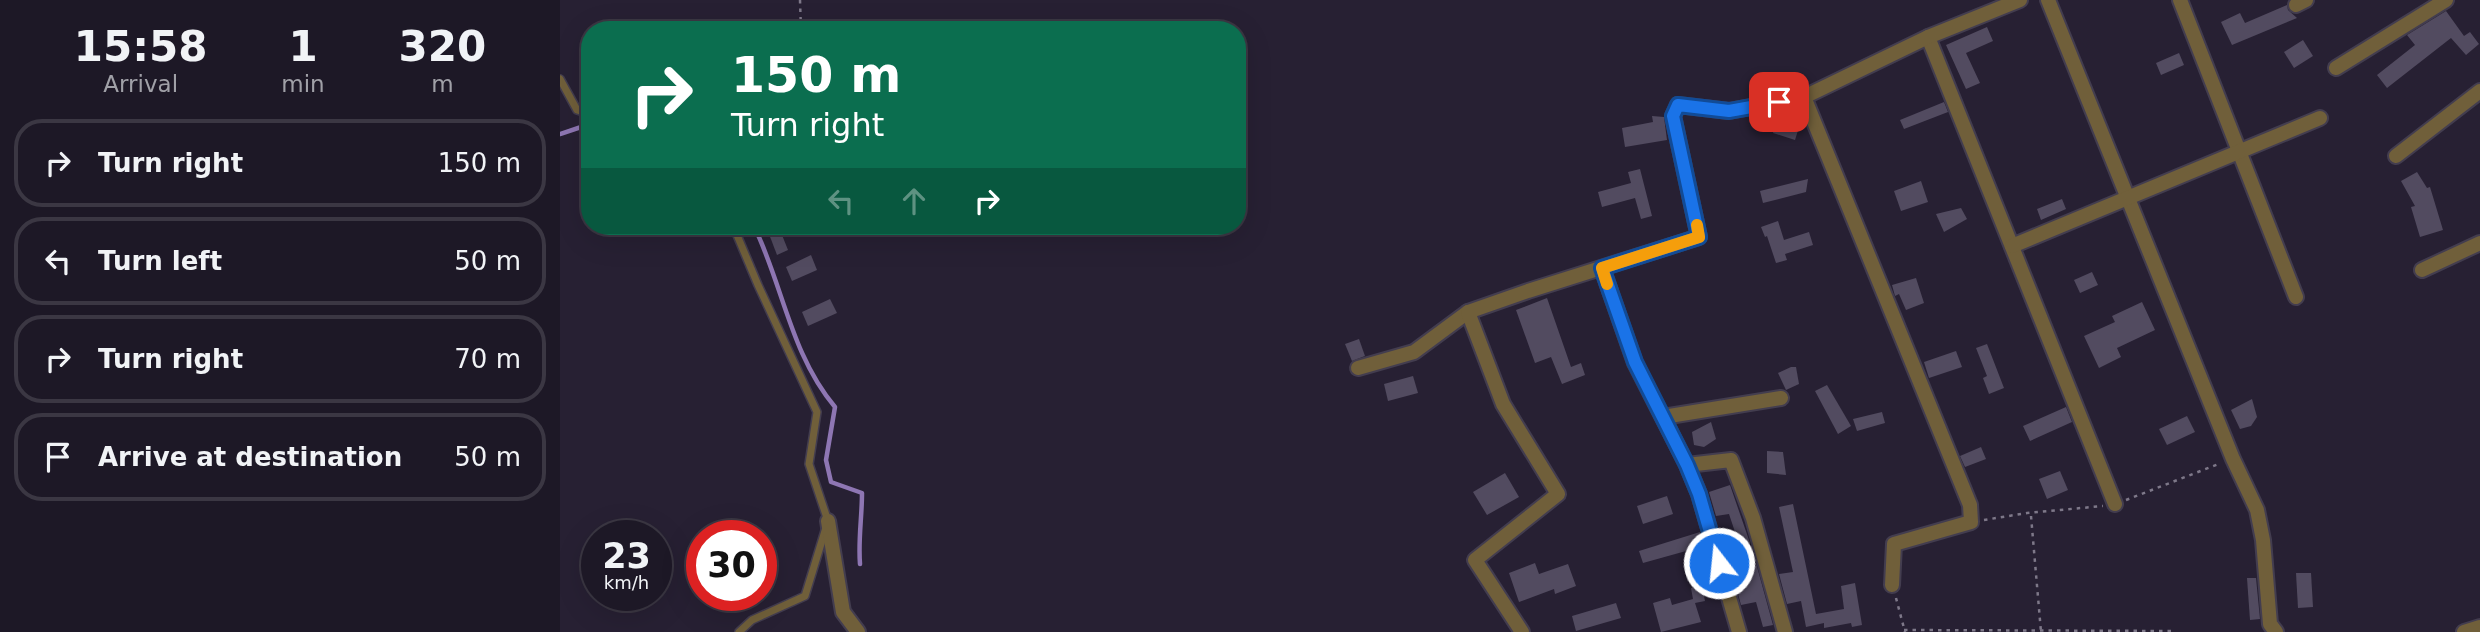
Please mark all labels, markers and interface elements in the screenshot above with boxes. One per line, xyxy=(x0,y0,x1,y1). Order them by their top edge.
text: 15:58 xyxy=(74,22,208,71)
text: 1 xyxy=(288,22,318,71)
text: 320 xyxy=(399,22,486,71)
text: 150 m xyxy=(731,47,901,104)
icon: right xyxy=(616,49,707,140)
text: Arrival xyxy=(103,71,178,97)
text: min xyxy=(281,71,325,97)
text: m xyxy=(431,71,454,97)
pin xyxy=(1749,72,1809,132)
icon: arrive xyxy=(1760,83,1798,121)
text: Turn right xyxy=(731,106,884,144)
icon: right xyxy=(39,144,77,182)
text: Turn right xyxy=(98,148,243,178)
text: 150 m xyxy=(438,148,521,178)
icon: left xyxy=(822,182,860,220)
icon: ahead xyxy=(895,182,933,220)
icon: right xyxy=(968,182,1006,220)
icon: left xyxy=(39,242,77,280)
text: Turn left xyxy=(98,246,222,276)
text: 50 m xyxy=(454,246,521,276)
icon: right xyxy=(39,340,77,378)
text: Turn right xyxy=(98,344,243,374)
text: 70 m xyxy=(454,344,521,374)
icon: arrive xyxy=(39,438,77,476)
text: Arrive at destination xyxy=(98,442,402,472)
text: 50 m xyxy=(454,442,521,472)
speed limit sign: 30 xyxy=(686,520,777,611)
position arrow xyxy=(1682,526,1756,600)
text: 23 xyxy=(602,536,651,576)
text: km/h xyxy=(604,572,649,593)

